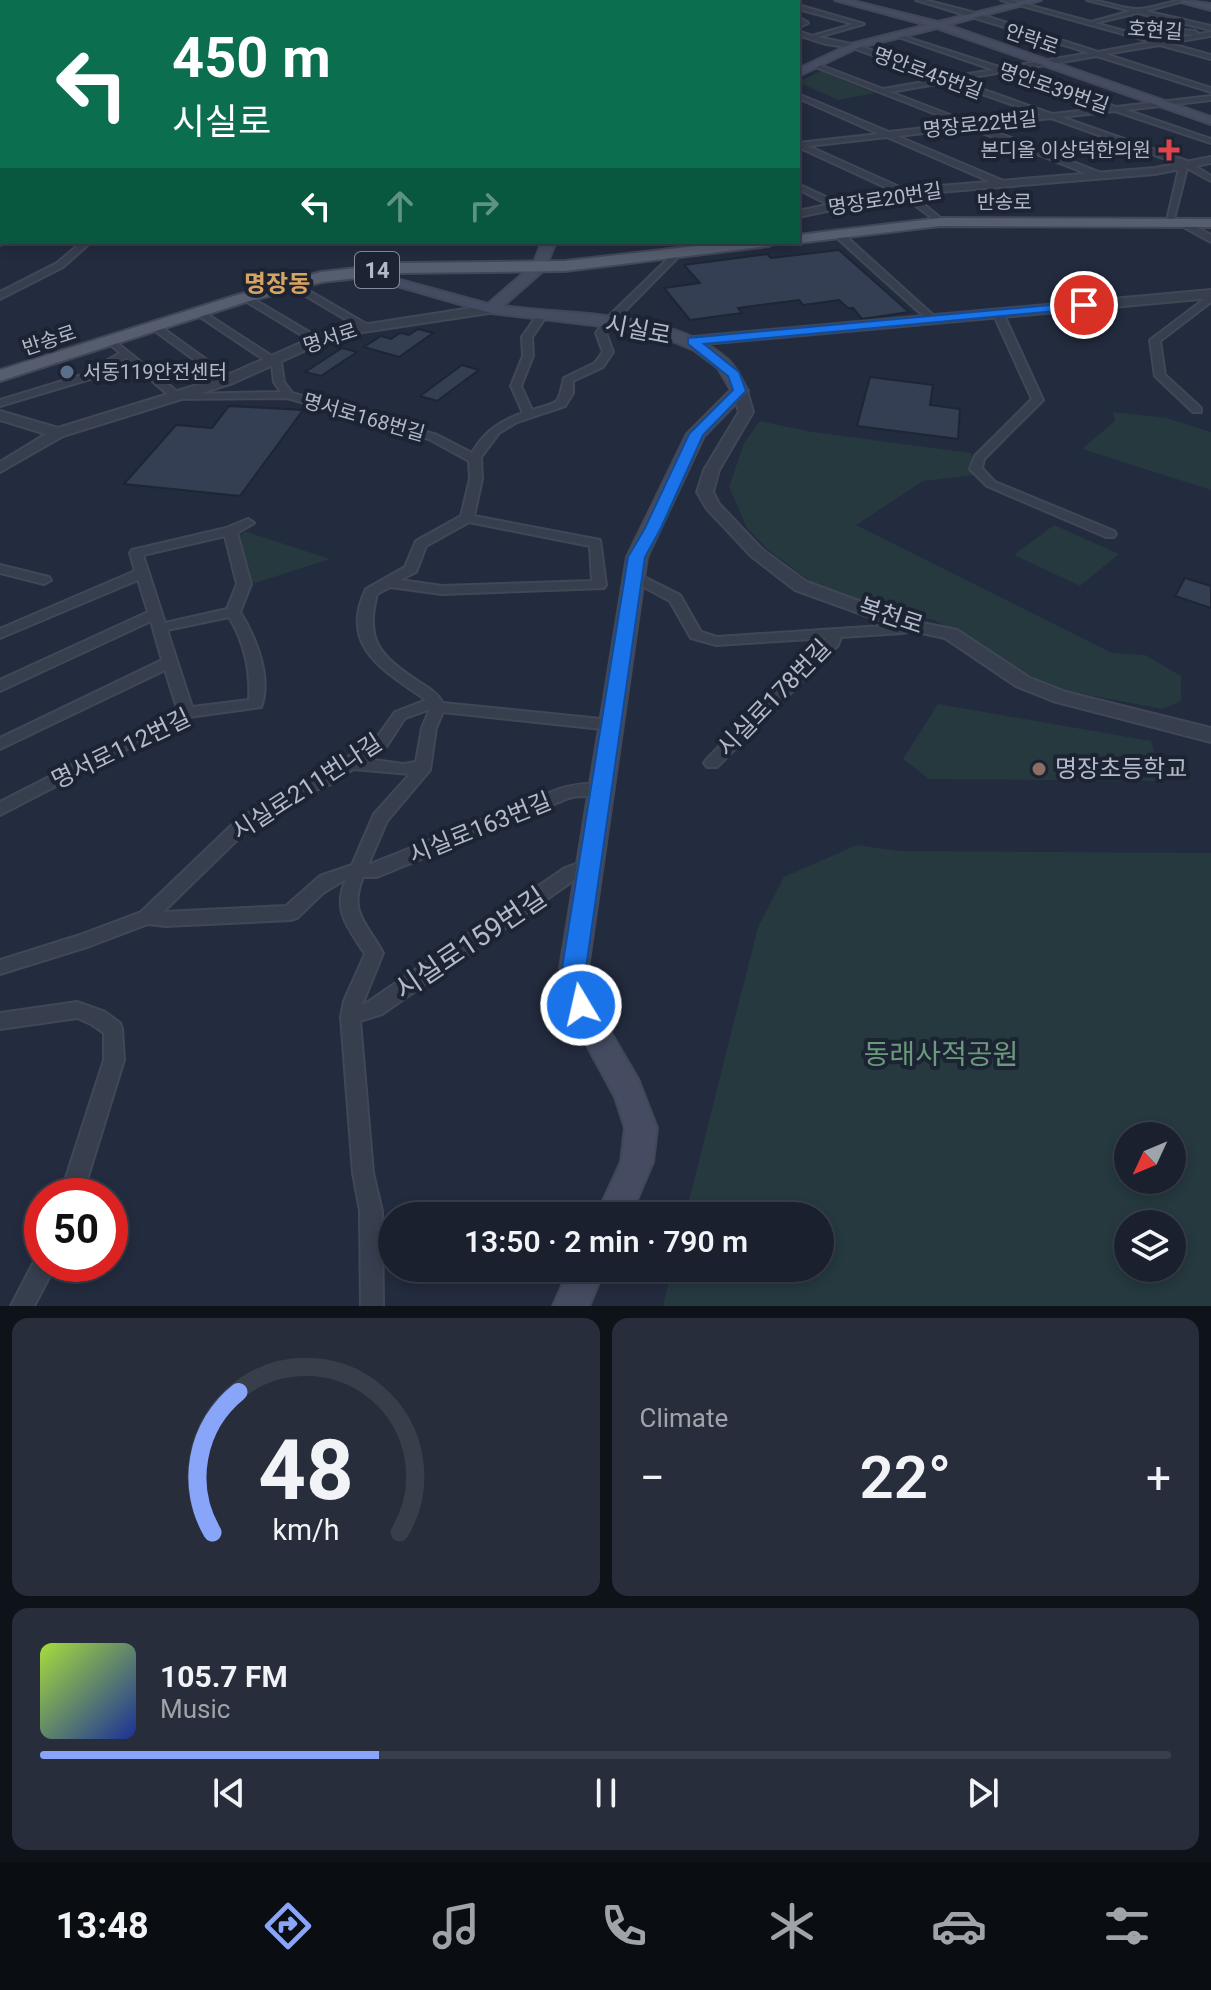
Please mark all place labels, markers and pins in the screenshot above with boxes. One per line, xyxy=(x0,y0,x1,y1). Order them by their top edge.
place label: 본디올 이상덕한의원 xyxy=(980,138,1151,162)
marker: 본디올 이상덕한의원 xyxy=(1158,139,1180,161)
pin xyxy=(1050,271,1118,339)
place label: 서동119안전센터 xyxy=(83,360,227,384)
marker: 서동119안전센터 xyxy=(58,363,76,381)
place label: 명장초등학교 xyxy=(1055,755,1187,783)
marker: 명장초등학교 xyxy=(1030,760,1048,778)

